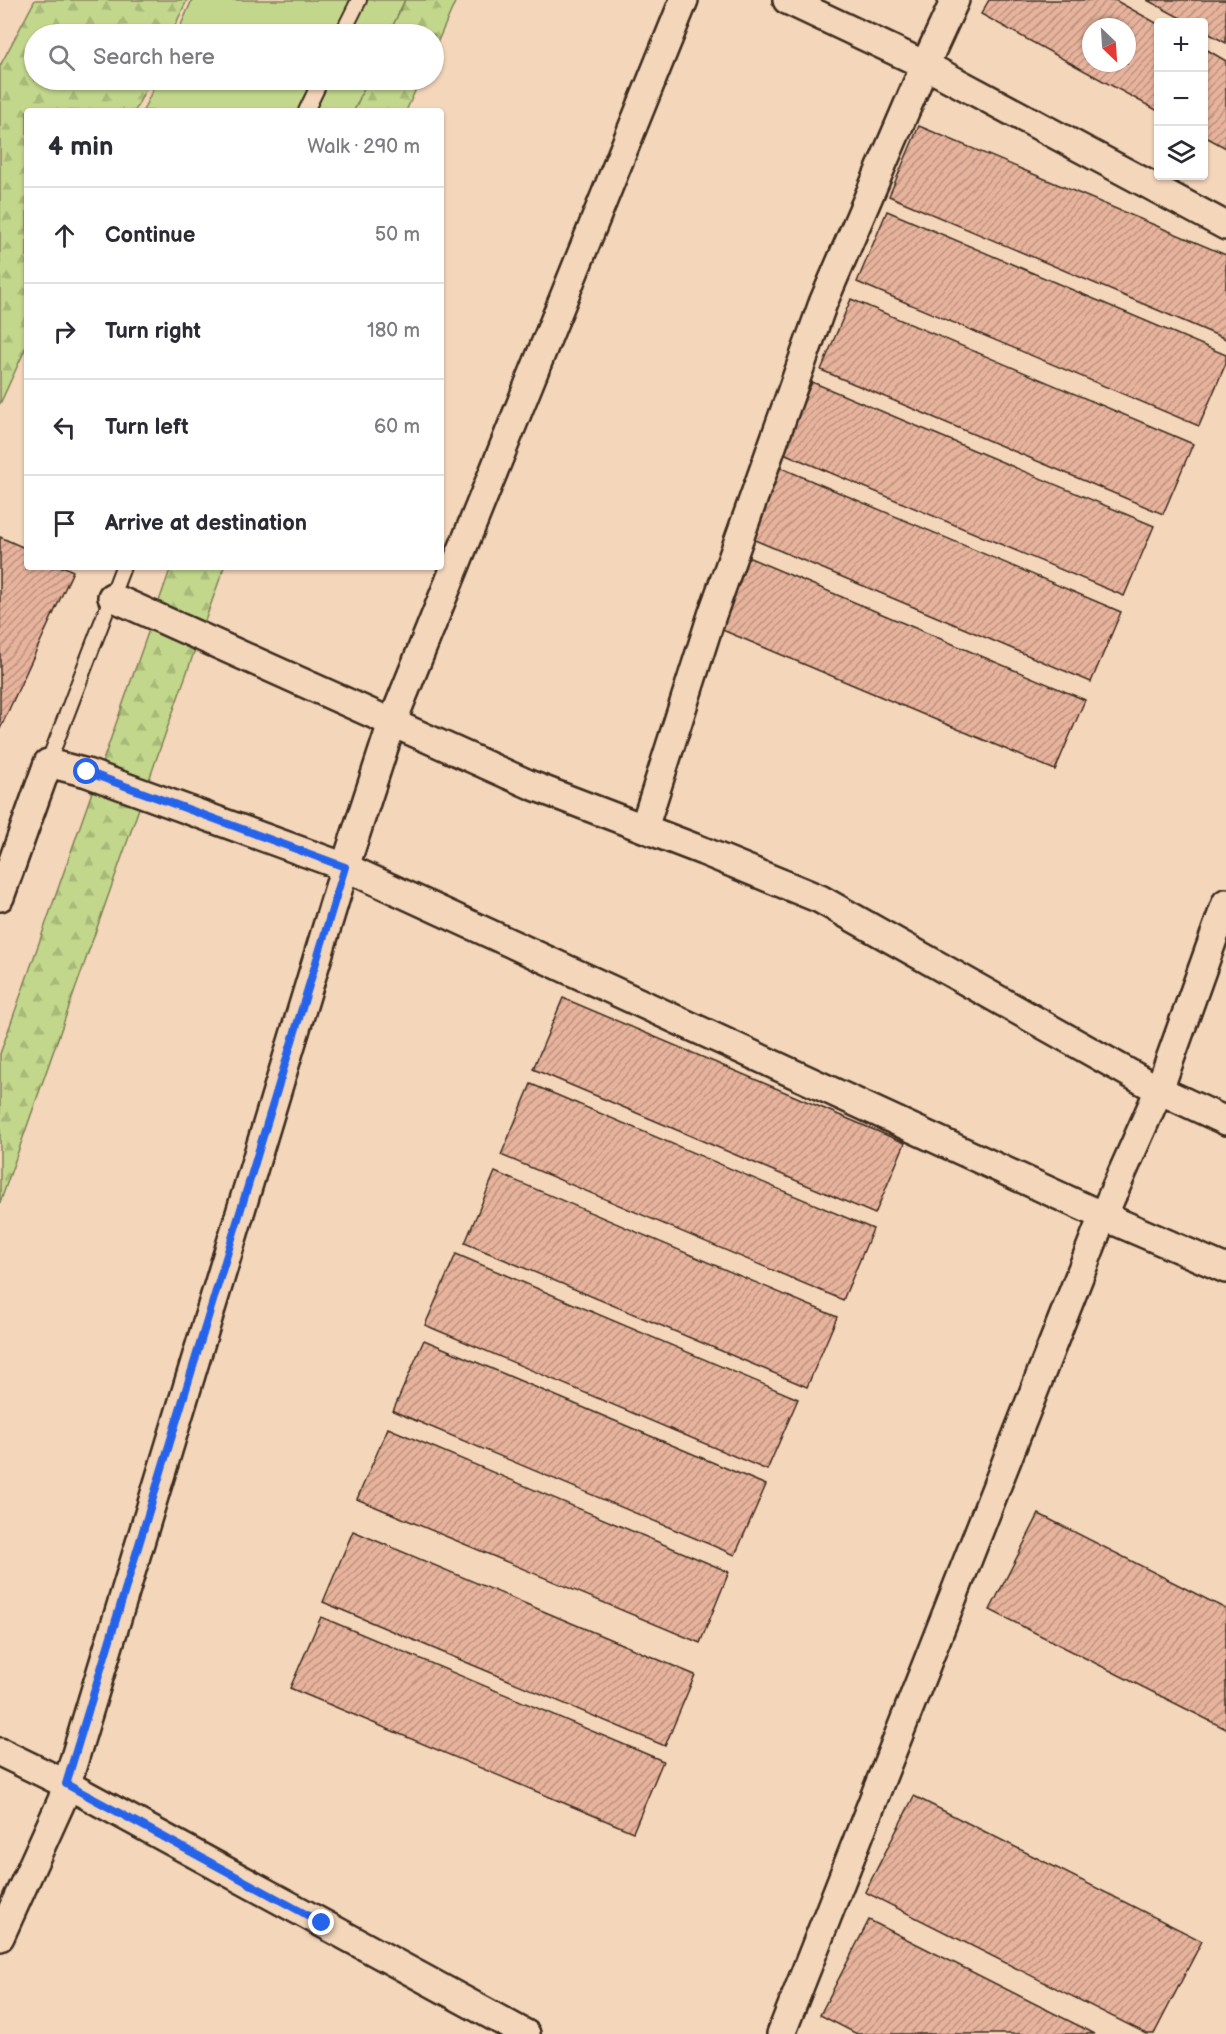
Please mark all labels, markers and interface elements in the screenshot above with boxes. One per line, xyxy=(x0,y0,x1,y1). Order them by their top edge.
north arrow xyxy=(1082,18,1136,72)
map controls xyxy=(1154,18,1208,180)
button: + xyxy=(1154,18,1208,72)
search box xyxy=(24,24,444,90)
icon: search xyxy=(45,41,78,74)
text: Search here xyxy=(93,44,215,71)
button: − xyxy=(1154,72,1208,126)
button: layers xyxy=(1154,126,1208,180)
text: 4 min xyxy=(48,132,113,163)
text: Walk · 290 m xyxy=(307,135,420,159)
icon: ahead xyxy=(48,219,81,252)
text: Continue xyxy=(105,222,195,249)
text: 50 m xyxy=(375,223,420,247)
icon: right xyxy=(48,315,81,348)
text: Turn right xyxy=(105,318,201,345)
text: 180 m xyxy=(367,319,420,343)
icon: left xyxy=(48,411,81,444)
text: Turn left xyxy=(105,414,189,441)
text: 60 m xyxy=(374,415,420,439)
icon: arrive xyxy=(48,507,81,540)
text: Arrive at destination xyxy=(105,510,307,537)
route start xyxy=(73,758,99,784)
route end xyxy=(308,1909,334,1935)

